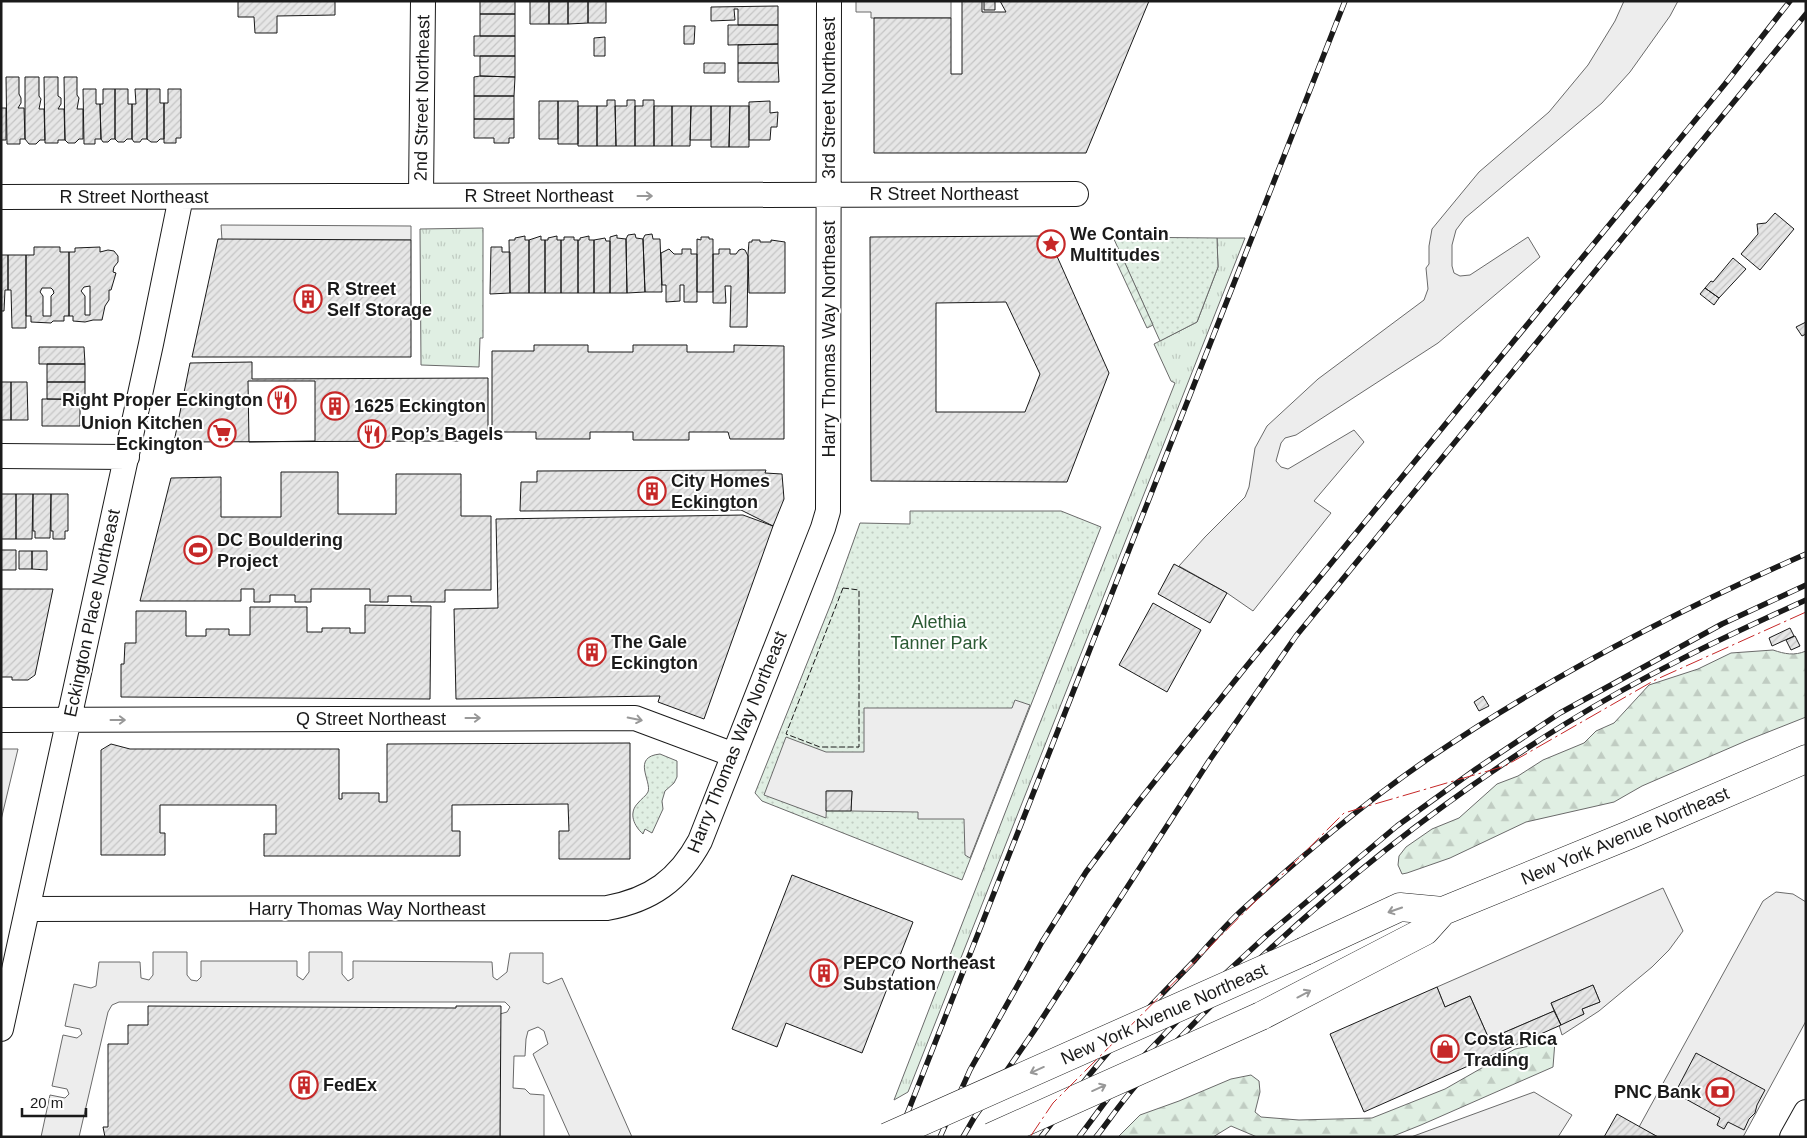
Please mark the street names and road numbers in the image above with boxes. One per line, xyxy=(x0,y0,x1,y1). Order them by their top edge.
street label: 2nd Street Northeast xyxy=(411,15,433,181)
street label: 3rd Street Northeast xyxy=(819,17,839,179)
street label: R Street Northeast xyxy=(869,184,1019,204)
street label: R Street Northeast xyxy=(464,186,614,206)
street label: R Street Northeast xyxy=(59,187,209,207)
street label: Harry Thomas Way Northeast xyxy=(819,220,839,458)
street label: Eckington Place Northeast xyxy=(60,507,124,719)
street label: Harry Thomas Way Northeast xyxy=(683,628,791,856)
street label: Q Street Northeast xyxy=(296,709,446,729)
street label: New York Avenue Northeast xyxy=(1518,783,1732,889)
street label: Harry Thomas Way Northeast xyxy=(248,899,486,919)
street label: New York Avenue Northeast xyxy=(1058,959,1270,1069)

